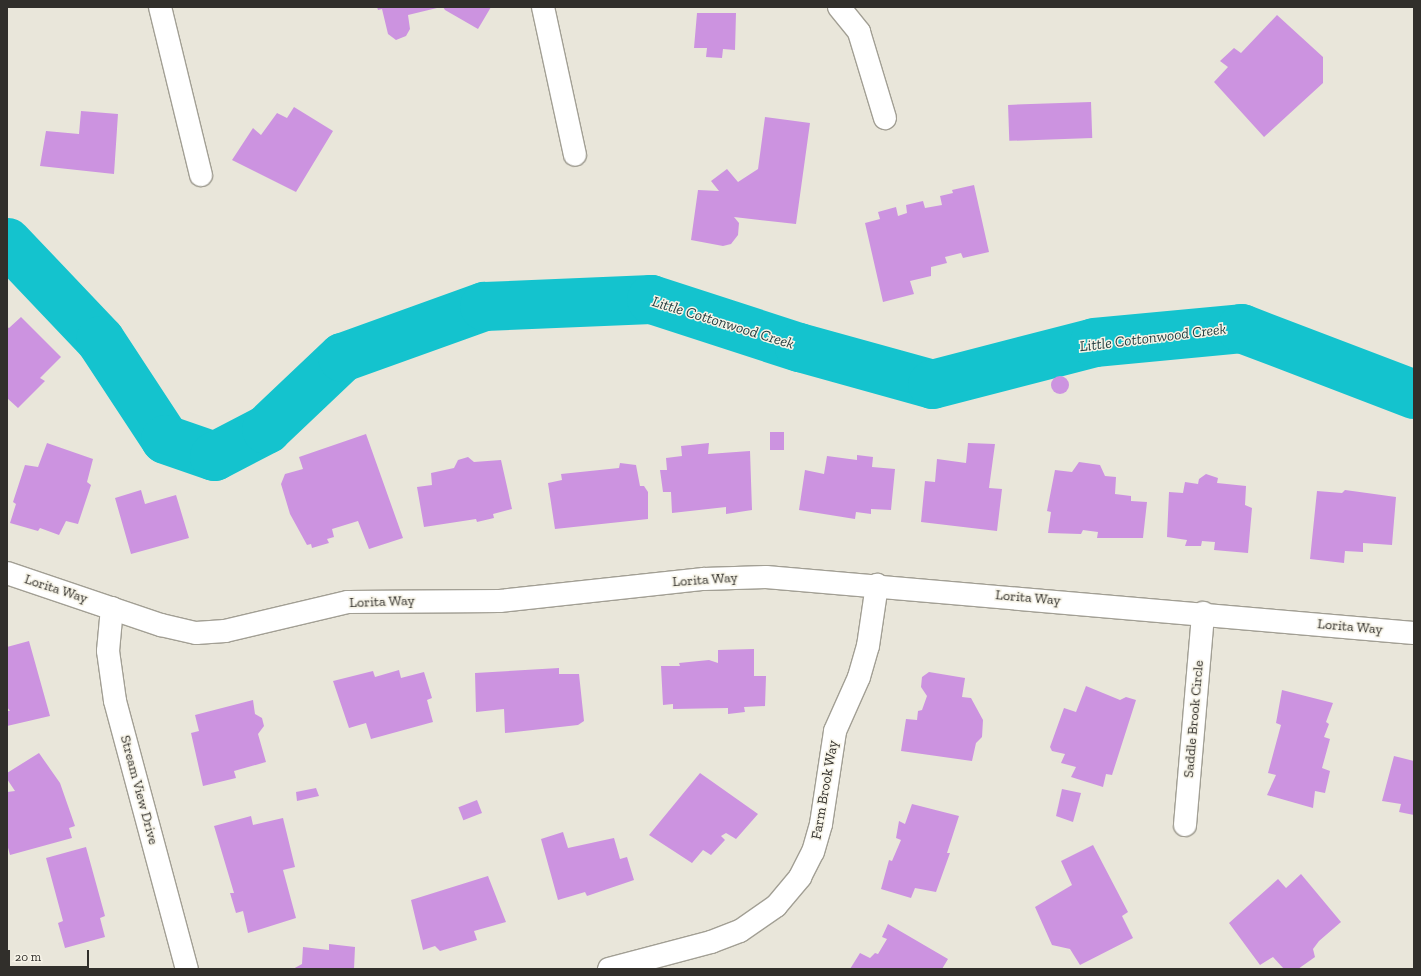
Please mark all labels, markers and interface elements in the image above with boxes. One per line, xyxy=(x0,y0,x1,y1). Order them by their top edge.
water label: Little Cottonwood Creek xyxy=(650,293,796,353)
water label: Little Cottonwood Creek xyxy=(1079,320,1227,356)
street label: Lorita Way xyxy=(672,569,738,591)
street label: Lorita Way xyxy=(22,571,90,607)
street label: Lorita Way xyxy=(994,587,1062,609)
street label: Lorita Way xyxy=(349,592,415,612)
street label: Lorita Way xyxy=(1316,616,1384,638)
street label: Saddle Brook Circle xyxy=(1180,660,1208,778)
street label: Stream View Drive xyxy=(116,733,162,847)
street label: Farm Brook Way xyxy=(808,739,842,841)
scale bar xyxy=(10,942,91,968)
text: 20 m xyxy=(15,950,41,964)

